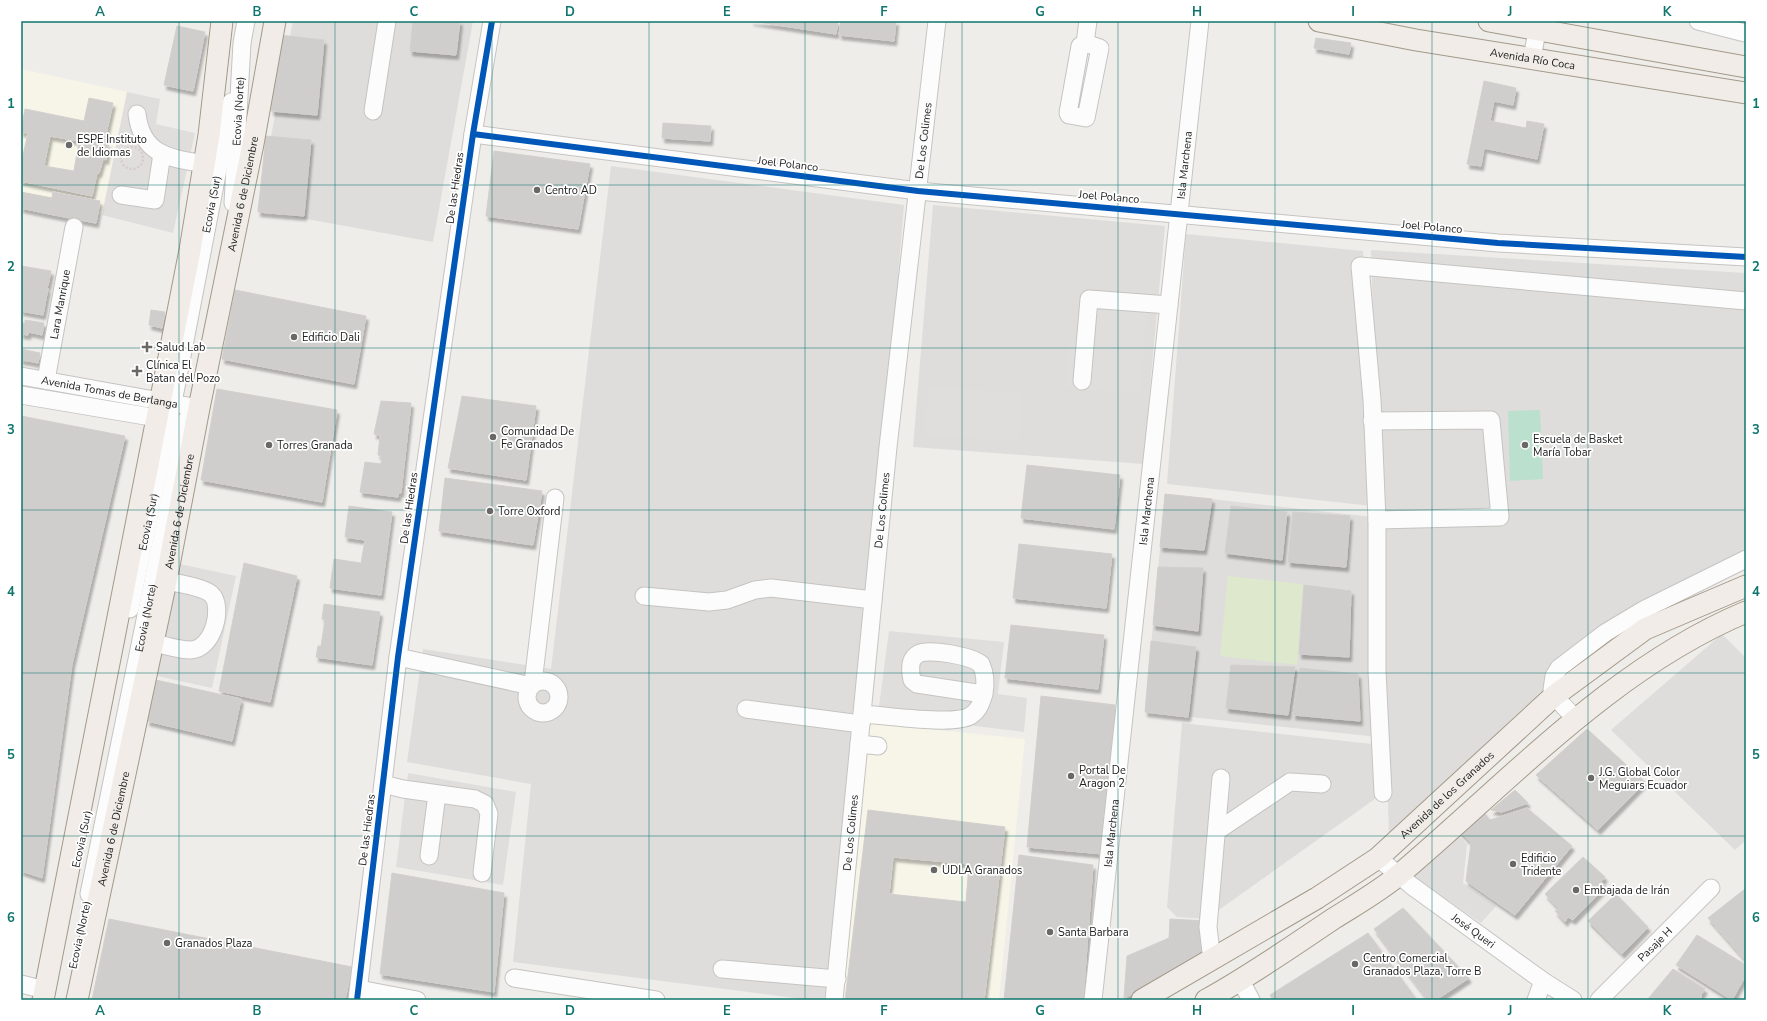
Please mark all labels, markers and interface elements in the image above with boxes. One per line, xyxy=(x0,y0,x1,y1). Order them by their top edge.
text: A xyxy=(95,3,105,21)
text: B xyxy=(253,3,262,21)
text: C xyxy=(410,3,419,21)
text: D xyxy=(565,3,575,21)
text: E xyxy=(723,3,731,21)
text: F xyxy=(880,3,888,21)
text: G xyxy=(1035,3,1045,21)
text: H xyxy=(1192,3,1202,21)
text: I xyxy=(1351,3,1355,21)
text: J xyxy=(1507,3,1512,21)
text: K xyxy=(1663,3,1672,21)
street label: Avenida Río Coca xyxy=(1489,45,1576,73)
street label: Ecovia (Norte) xyxy=(229,76,248,146)
text: 1 xyxy=(7,95,15,113)
text: 1 xyxy=(1752,95,1760,113)
street label: De Los Colimes xyxy=(911,102,935,180)
street label: Isla Marchena xyxy=(1173,130,1195,200)
place label: ESPE Instituto de Idiomas xyxy=(77,132,147,160)
street label: Avenida 6 de Diciembre xyxy=(224,135,262,253)
marker: ESPE Instituto de Idiomas xyxy=(64,140,74,150)
street label: De las Hiedras xyxy=(443,151,467,225)
street label: Joel Polanco xyxy=(756,153,819,175)
street label: Ecovia (Sur) xyxy=(198,174,224,234)
place label: Centro AD xyxy=(545,183,597,198)
marker: Centro AD xyxy=(532,185,542,195)
street label: Joel Polanco xyxy=(1077,187,1140,207)
street label: Joel Polanco xyxy=(1400,217,1463,237)
text: 2 xyxy=(7,258,15,276)
text: 2 xyxy=(1752,258,1760,276)
street label: Lara Manrique xyxy=(46,268,74,340)
place label: Edificio Dali xyxy=(302,330,360,345)
marker: Edificio Dali xyxy=(289,332,299,342)
place label: Salud Lab xyxy=(156,340,205,355)
marker: Salud Lab xyxy=(141,341,153,353)
place label: Clínica El Batan del Pozo xyxy=(146,358,220,386)
marker: Clínica El Batan del Pozo xyxy=(131,365,143,377)
street label: Avenida Tomas de Berlanga xyxy=(40,372,179,412)
text: 3 xyxy=(7,421,15,439)
text: 3 xyxy=(1752,421,1760,439)
place label: Comunidad De Fe Granados xyxy=(501,424,574,452)
marker: Comunidad De Fe Granados xyxy=(488,432,498,442)
place label: Escuela de Basket María Tobar xyxy=(1533,432,1623,460)
place label: Torres Granada xyxy=(277,438,353,453)
marker: Torres Granada xyxy=(264,440,274,450)
marker: Escuela de Basket María Tobar xyxy=(1520,440,1530,450)
street label: Avenida 6 de Diciembre xyxy=(161,452,198,571)
street label: De las Hiedras xyxy=(397,471,421,545)
street label: De Los Colimes xyxy=(871,471,893,549)
street label: Isla Marchena xyxy=(1135,476,1158,546)
street label: Ecovia (Sur) xyxy=(135,492,161,552)
place label: Torre Oxford xyxy=(498,504,561,519)
marker: Torre Oxford xyxy=(485,506,495,516)
street label: Ecovia (Norte) xyxy=(131,582,160,653)
text: 4 xyxy=(7,583,15,601)
text: 4 xyxy=(1752,583,1760,601)
text: 5 xyxy=(7,746,15,764)
text: 5 xyxy=(1752,746,1760,764)
street label: Avenida de los Granados xyxy=(1396,747,1497,842)
place label: Portal De Aragon 2 xyxy=(1079,763,1126,791)
place label: J.G. Global Color Meguiars Ecuador xyxy=(1598,765,1687,793)
street label: Avenida 6 de Diciembre xyxy=(94,770,133,888)
marker: Portal De Aragon 2 xyxy=(1066,771,1076,781)
marker: J.G. Global Color Meguiars Ecuador xyxy=(1586,773,1596,783)
street label: De las Hiedras xyxy=(355,793,379,867)
street label: De Los Colimes xyxy=(839,794,862,872)
street label: Isla Marchena xyxy=(1100,798,1122,868)
street label: Ecovia (Sur) xyxy=(69,809,95,869)
place label: Edificio Tridente xyxy=(1521,851,1562,879)
marker: Edificio Tridente xyxy=(1508,859,1518,869)
place label: UDLA Granados xyxy=(942,863,1022,878)
marker: UDLA Granados xyxy=(929,865,939,875)
place label: Embajada de Irán xyxy=(1584,883,1669,898)
marker: Embajada de Irán xyxy=(1571,885,1581,895)
street label: Ecovia (Norte) xyxy=(65,900,95,970)
text: 6 xyxy=(7,909,15,927)
street label: José Queri xyxy=(1448,909,1498,952)
text: 6 xyxy=(1752,909,1760,927)
street label: Pasaje H xyxy=(1634,924,1675,965)
place label: Santa Barbara xyxy=(1058,925,1129,940)
marker: Santa Barbara xyxy=(1045,927,1055,937)
place label: Granados Plaza xyxy=(175,936,253,951)
marker: Granados Plaza xyxy=(162,938,172,948)
place label: Centro Comercial Granados Plaza, Torre B xyxy=(1363,951,1482,979)
marker: Centro Comercial Granados Plaza, Torre B xyxy=(1350,959,1360,969)
text: A xyxy=(95,1002,105,1020)
text: B xyxy=(253,1002,262,1020)
text: C xyxy=(410,1002,419,1020)
text: D xyxy=(565,1002,575,1020)
text: E xyxy=(723,1002,731,1020)
text: F xyxy=(880,1002,888,1020)
text: G xyxy=(1035,1002,1045,1020)
text: H xyxy=(1192,1002,1202,1020)
text: I xyxy=(1351,1002,1355,1020)
text: J xyxy=(1507,1002,1512,1020)
text: K xyxy=(1663,1002,1672,1020)

